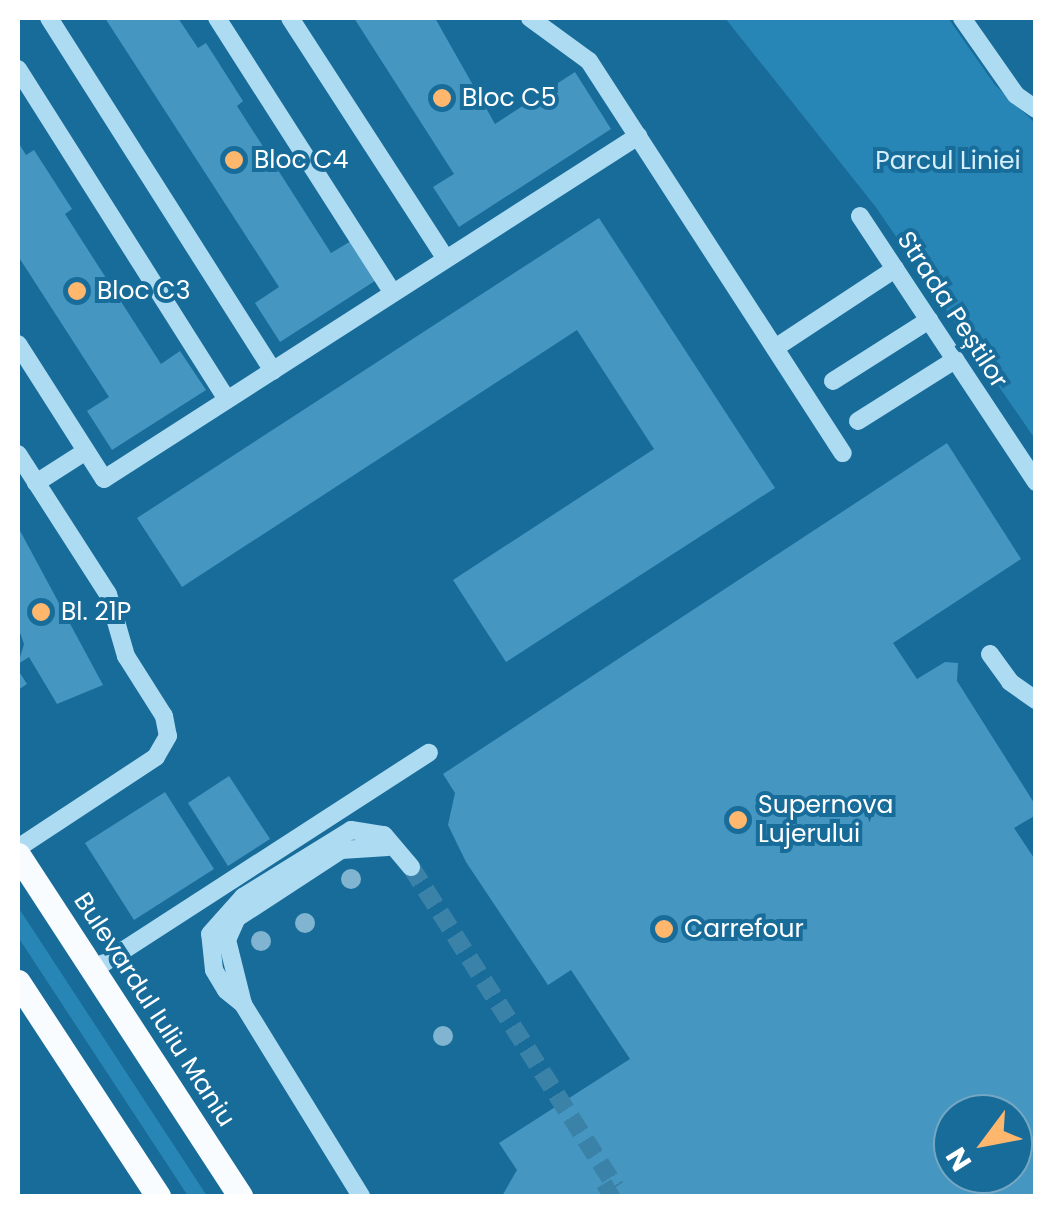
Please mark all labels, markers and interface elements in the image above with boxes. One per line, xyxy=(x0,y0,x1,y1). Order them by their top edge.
place label: Bloc C5 xyxy=(462,83,556,113)
marker: Bloc C5 xyxy=(431,87,453,109)
place label: Bloc C4 xyxy=(254,145,348,175)
park label: Parcul Liniei xyxy=(875,146,1021,176)
marker: Bloc C4 xyxy=(223,149,245,171)
street label: Strada Peștilor xyxy=(890,226,1014,394)
place label: Bloc C3 xyxy=(97,276,190,306)
marker: Bloc C3 xyxy=(66,280,88,302)
place label: Bl. 21P xyxy=(61,597,131,627)
marker: Bl. 21P xyxy=(30,601,52,623)
place label: Supernova Lujerului xyxy=(758,791,893,850)
marker: Supernova Lujerului xyxy=(727,809,749,831)
street label: Bulevardul Iuliu Maniu xyxy=(67,887,241,1133)
place label: Carrefour xyxy=(684,914,804,944)
marker: Carrefour xyxy=(653,918,675,940)
north arrow xyxy=(933,1094,1033,1194)
text: N xyxy=(937,1140,981,1178)

